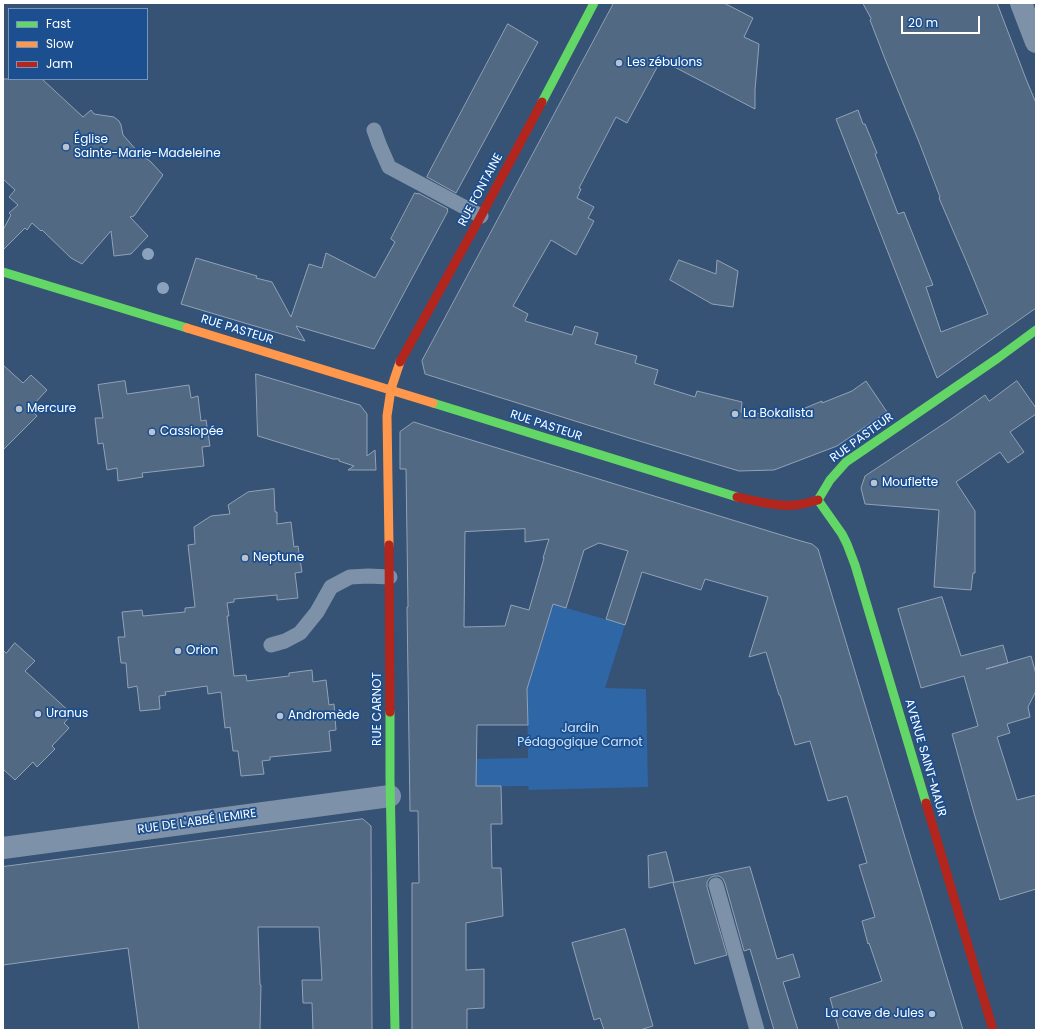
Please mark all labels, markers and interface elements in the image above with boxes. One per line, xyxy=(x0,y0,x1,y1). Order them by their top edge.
legend xyxy=(8,8,148,80)
scale bar xyxy=(903,8,982,34)
text: 20 m xyxy=(908,14,938,31)
text: Fast xyxy=(46,15,71,32)
text: Slow xyxy=(46,35,74,52)
text: Jam xyxy=(46,55,73,72)
place label: Les zébulons xyxy=(627,56,702,70)
marker: Les zébulons xyxy=(614,58,624,68)
place label: Église Sainte-Marie-Madeleine xyxy=(74,133,221,161)
marker: Église Sainte-Marie-Madeleine xyxy=(61,142,71,152)
street label: RUE FONTAINE xyxy=(456,151,506,229)
street label: RUE PASTEUR xyxy=(199,312,275,348)
place label: Mercure xyxy=(27,402,76,416)
marker: Mercure xyxy=(14,404,24,414)
place label: La Bokalista xyxy=(743,407,813,421)
street label: RUE PASTEUR xyxy=(508,408,584,444)
marker: La Bokalista xyxy=(730,409,740,419)
street label: RUE PASTEUR xyxy=(827,410,897,466)
place label: Cassiopée xyxy=(160,425,224,439)
marker: Cassiopée xyxy=(147,427,157,437)
place label: Mouflette xyxy=(882,476,938,490)
marker: Mouflette xyxy=(869,478,879,488)
place label: Neptune xyxy=(253,551,304,565)
marker: Neptune xyxy=(240,553,250,563)
place label: Orion xyxy=(186,644,218,658)
marker: Orion xyxy=(173,646,183,656)
street label: RUE CARNOT xyxy=(371,672,385,746)
street label: AVENUE SAINT-MAUR xyxy=(901,698,949,818)
place label: Uranus xyxy=(46,707,88,721)
marker: Uranus xyxy=(33,709,43,719)
place label: Andromède xyxy=(288,709,359,723)
marker: Andromède xyxy=(275,711,285,721)
park label: Jardin Pédagogique Carnot xyxy=(517,722,643,750)
street label: RUE DE L'ABBÉ LEMIRE xyxy=(137,807,257,837)
place label: La cave de Jules xyxy=(825,1007,924,1021)
marker: La cave de Jules xyxy=(927,1009,937,1019)

